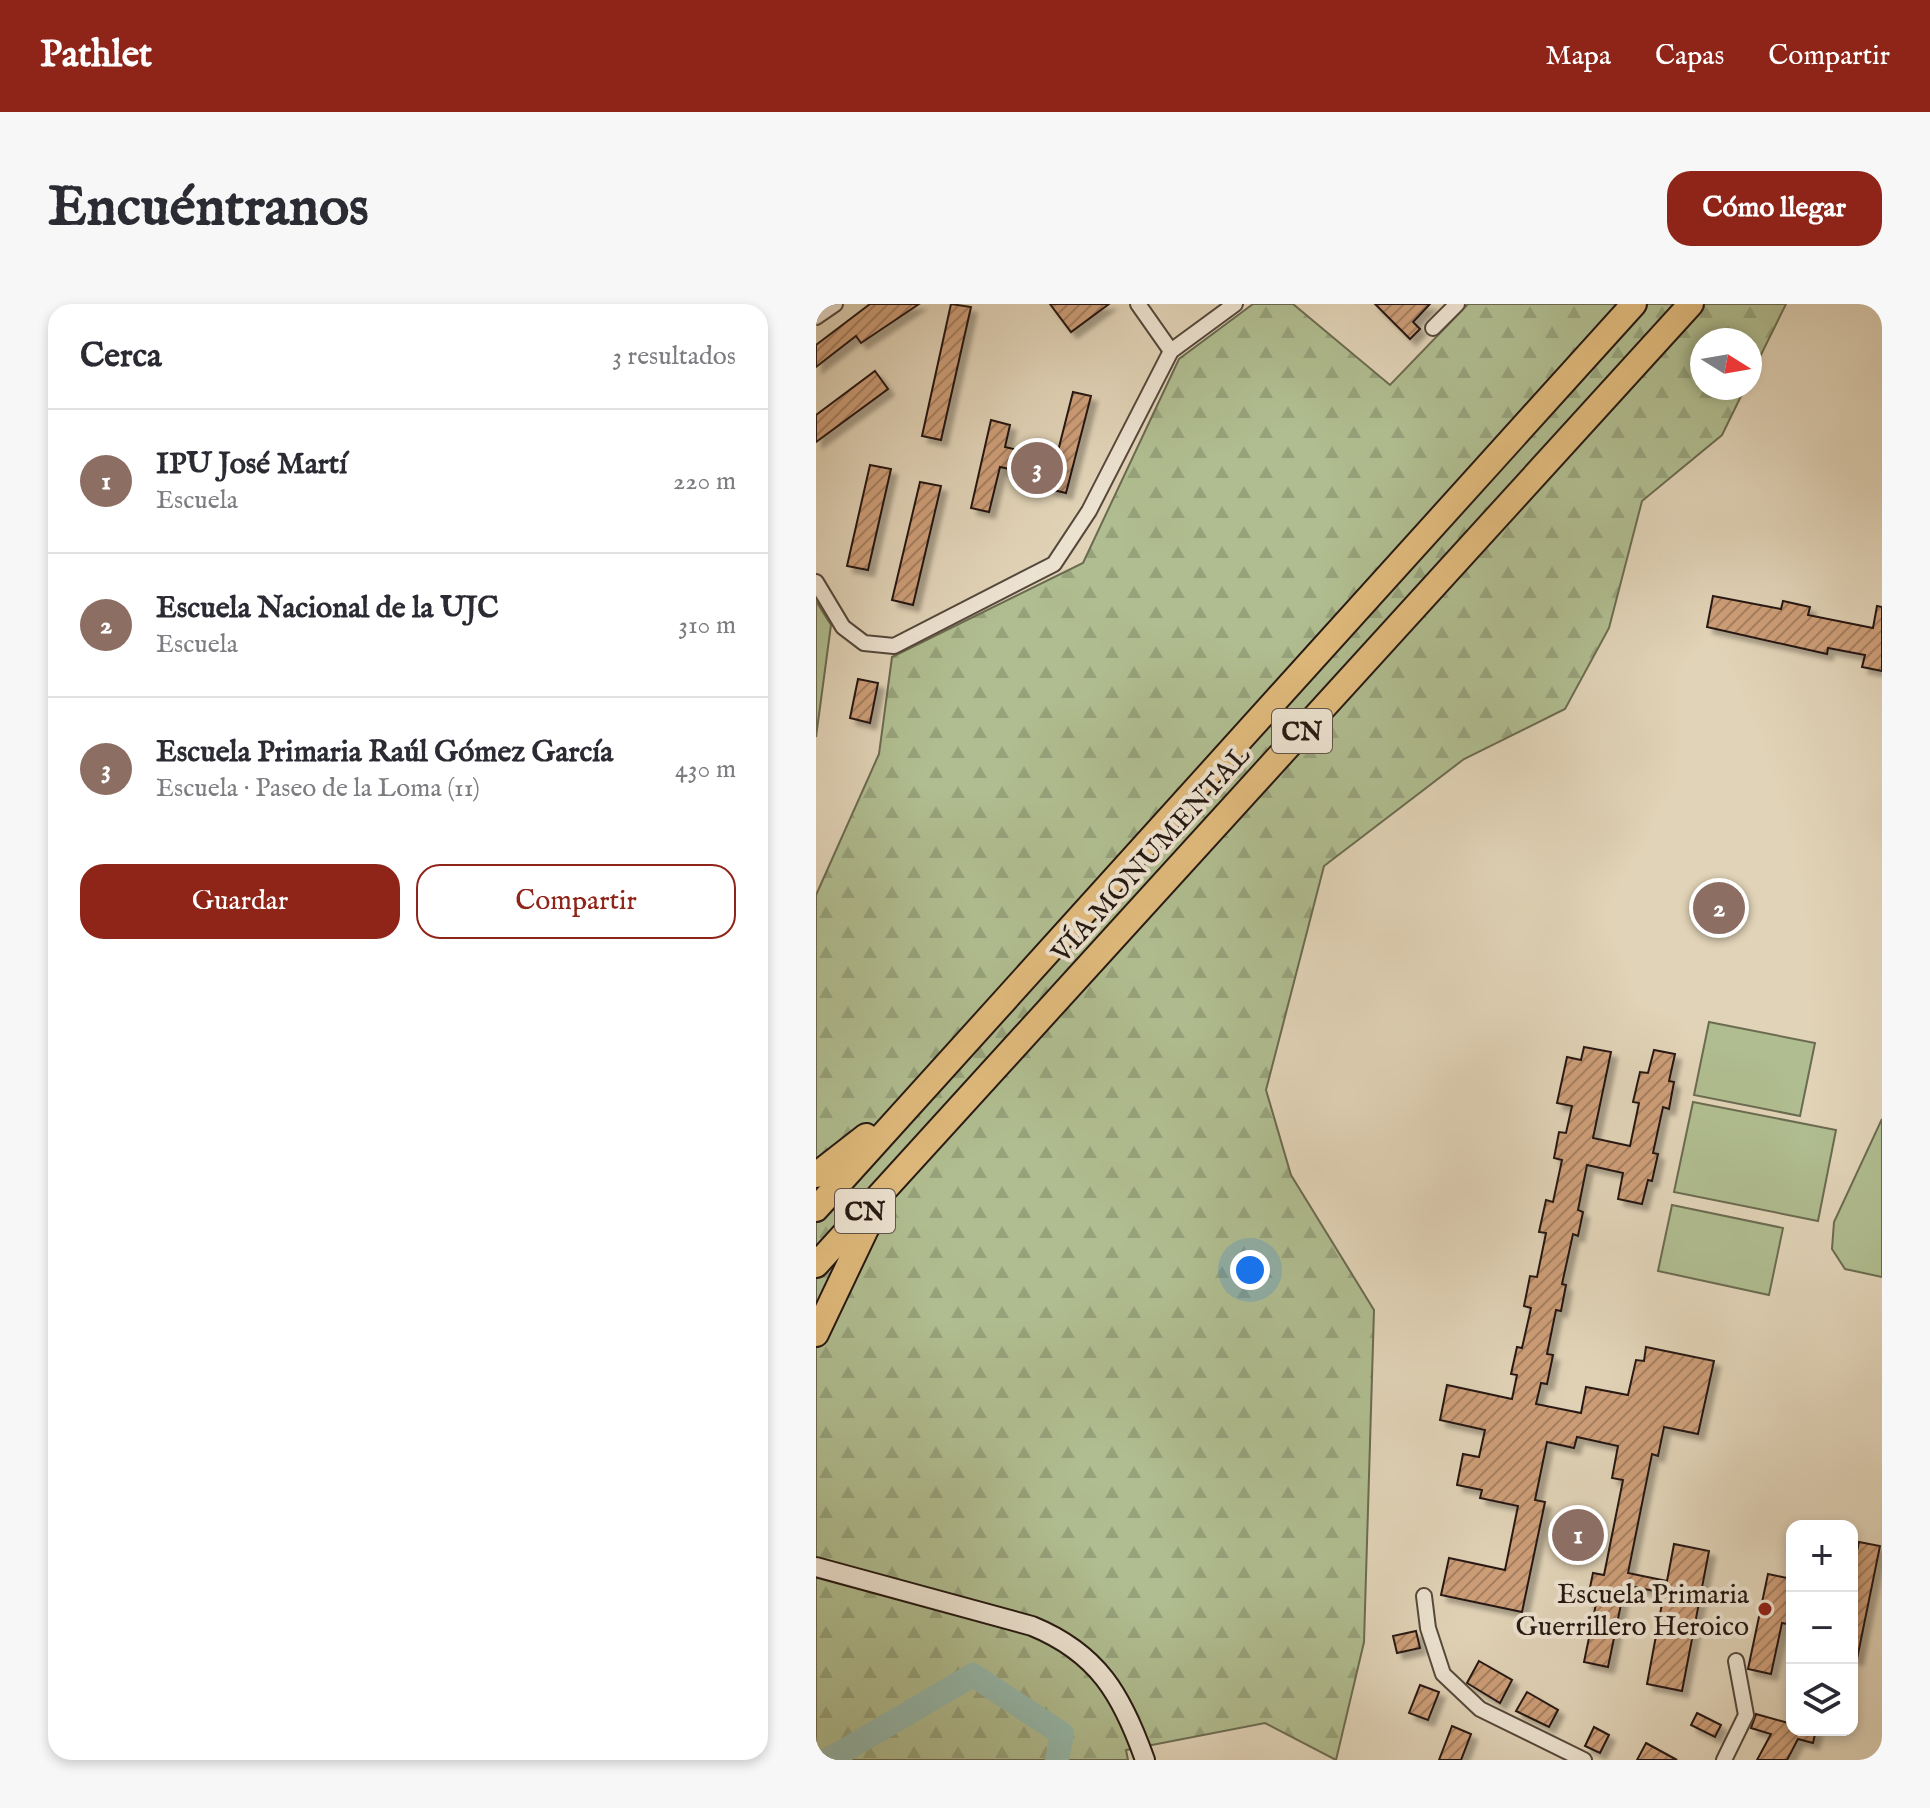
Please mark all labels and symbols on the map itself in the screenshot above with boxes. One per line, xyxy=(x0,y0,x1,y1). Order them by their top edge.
north arrow xyxy=(1690,328,1762,400)
pin: 3 xyxy=(1011,438,1063,498)
road number: CN xyxy=(1272,709,1332,753)
street label: VÍA MONUMENTAL xyxy=(1044,739,1259,971)
pin: 2 xyxy=(1693,878,1745,938)
road number: CN xyxy=(835,1189,895,1233)
your location xyxy=(1230,1250,1270,1290)
pin: 1 xyxy=(1552,1505,1604,1565)
place label: Escuela Primaria Guerrillero Heroico xyxy=(1515,1578,1750,1645)
marker: Escuela Primaria Guerrillero Heroico xyxy=(1756,1600,1774,1618)

